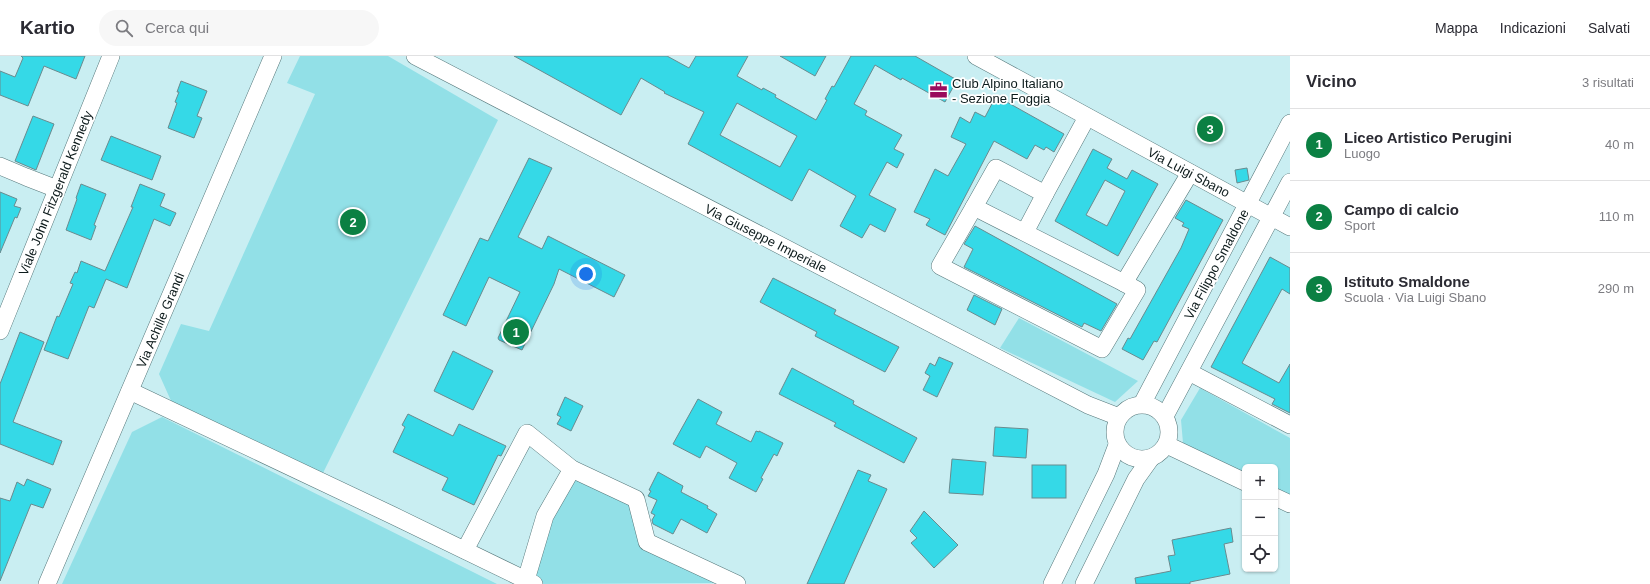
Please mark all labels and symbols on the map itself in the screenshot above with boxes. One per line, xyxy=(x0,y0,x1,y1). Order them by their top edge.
place label: Club Alpino Italiano - Sezione Foggia xyxy=(952,76,1063,106)
office icon: Club Alpino Italiano - Sezione Foggia xyxy=(929,80,949,100)
street label: Viale John Fitzgerald Kennedy xyxy=(16,108,96,278)
pin: 3 xyxy=(1197,114,1223,144)
street label: Via Luigi Sbano xyxy=(1145,144,1232,200)
street label: Via Giuseppe Imperiale xyxy=(702,201,829,276)
pin: 2 xyxy=(340,207,366,237)
street label: Via Filippo Smaldone xyxy=(1181,207,1252,322)
your location xyxy=(576,264,596,284)
street label: Via Achille Grandi xyxy=(134,270,187,370)
pin: 1 xyxy=(503,317,529,347)

